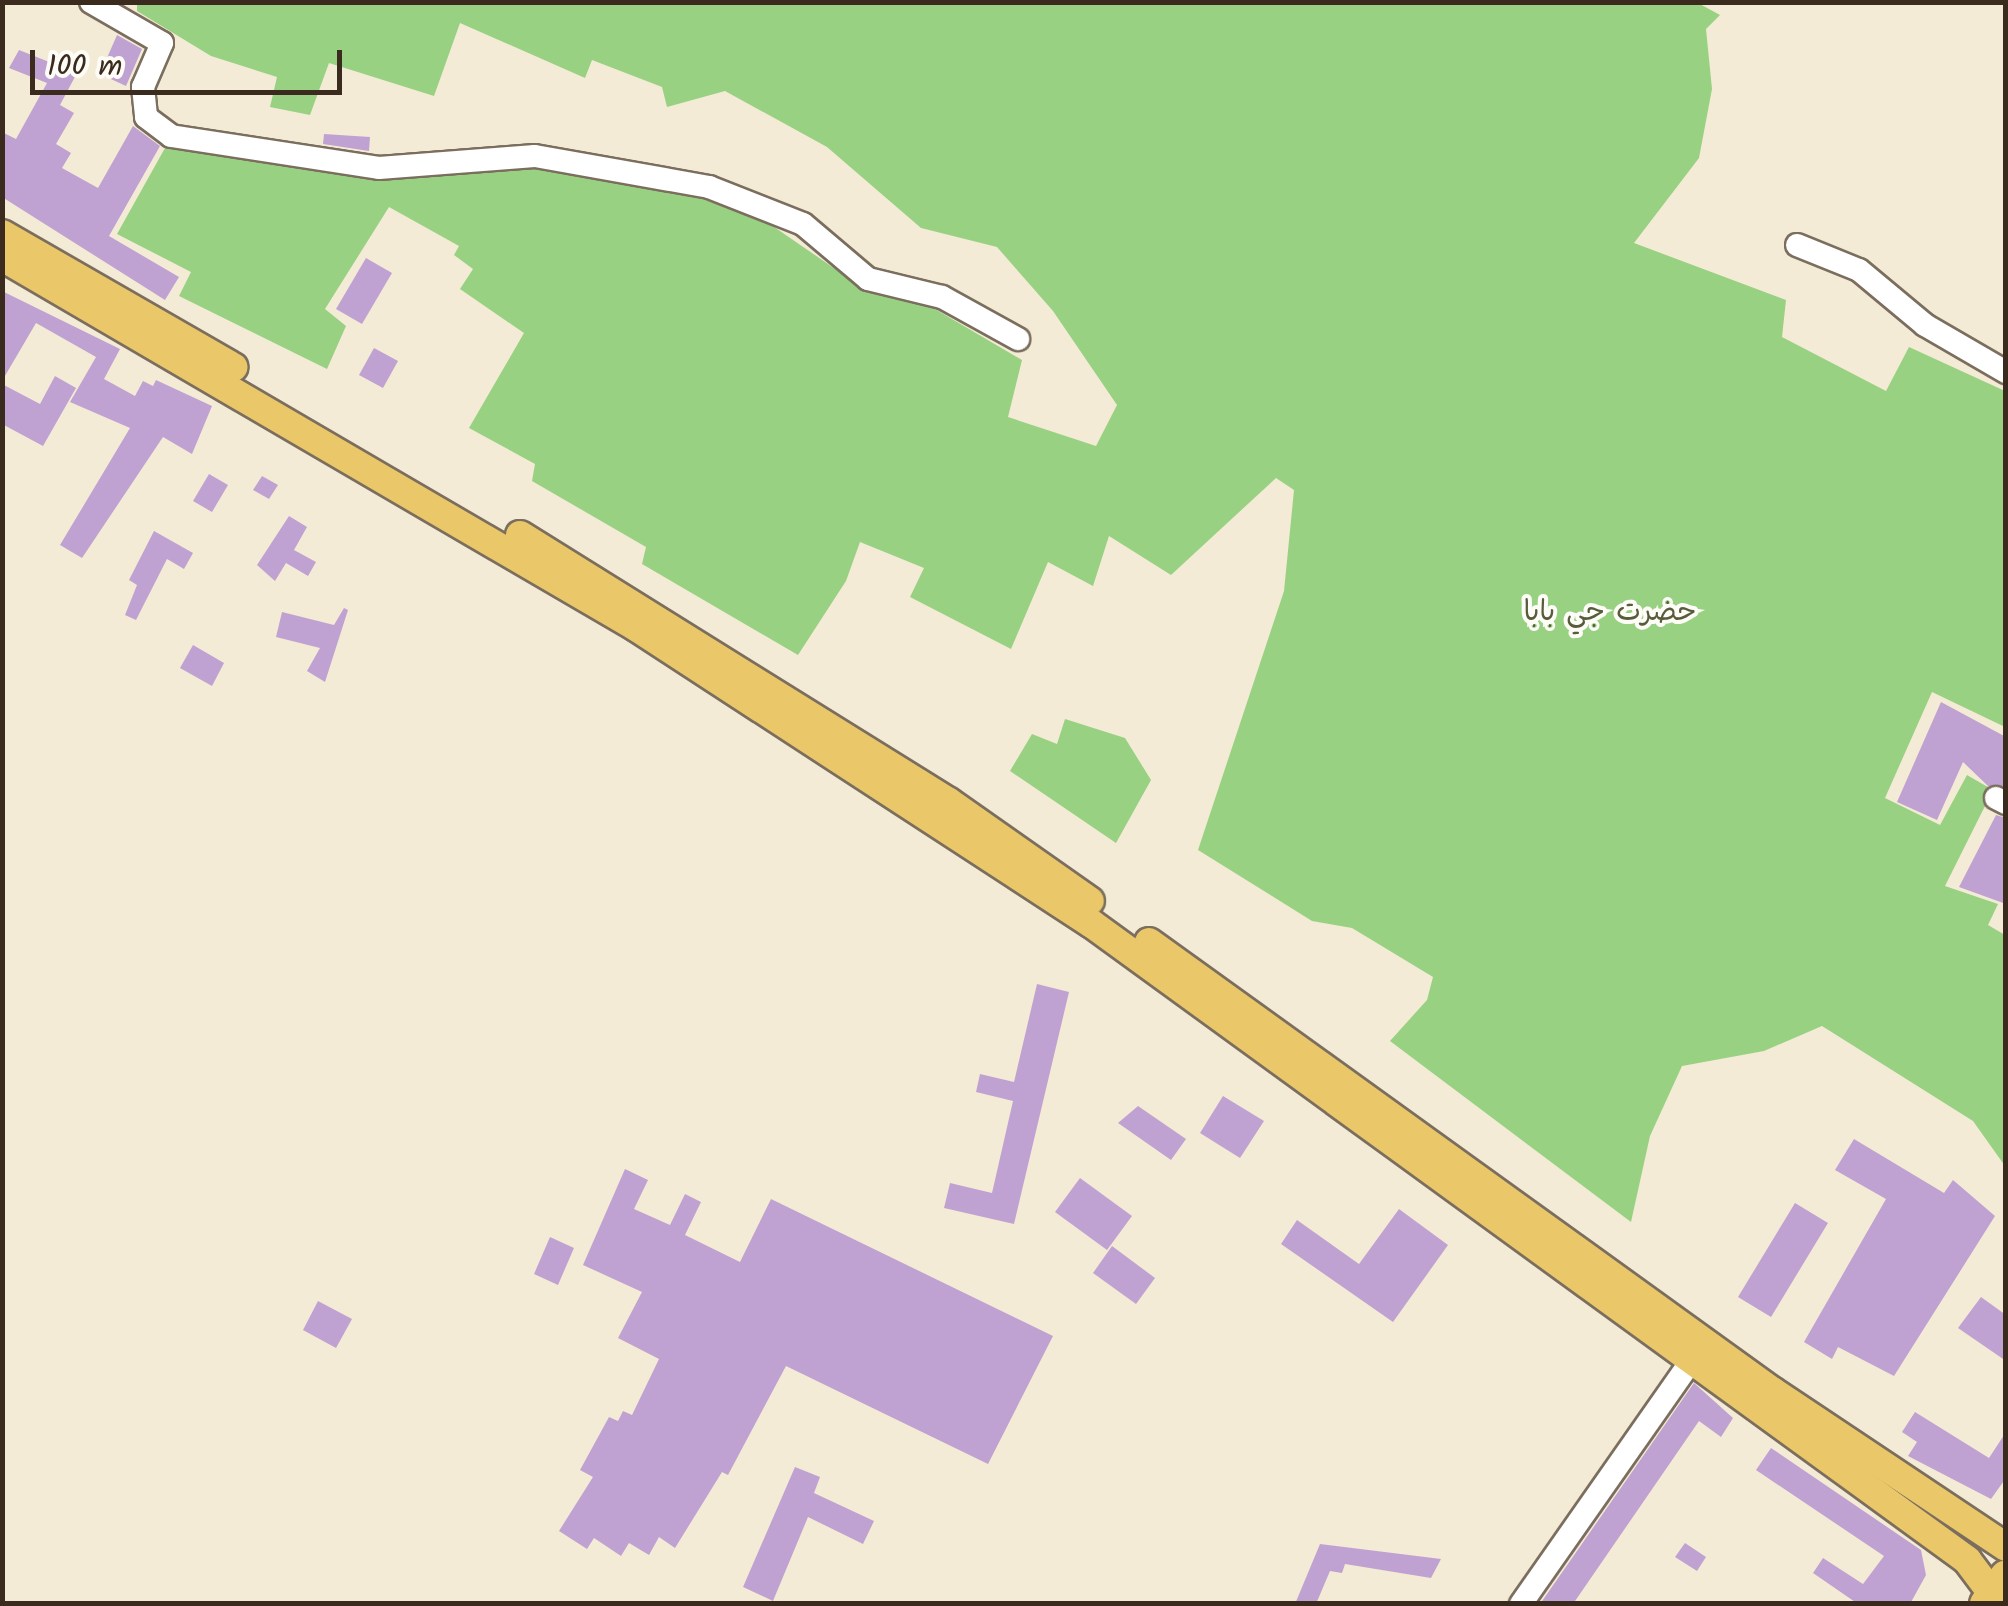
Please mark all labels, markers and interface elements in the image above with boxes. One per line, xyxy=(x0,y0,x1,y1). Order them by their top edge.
scale bar xyxy=(35,30,348,92)
text: 100 m xyxy=(47,43,122,91)
park label: حضرت جي بابا xyxy=(1524,596,1696,630)

